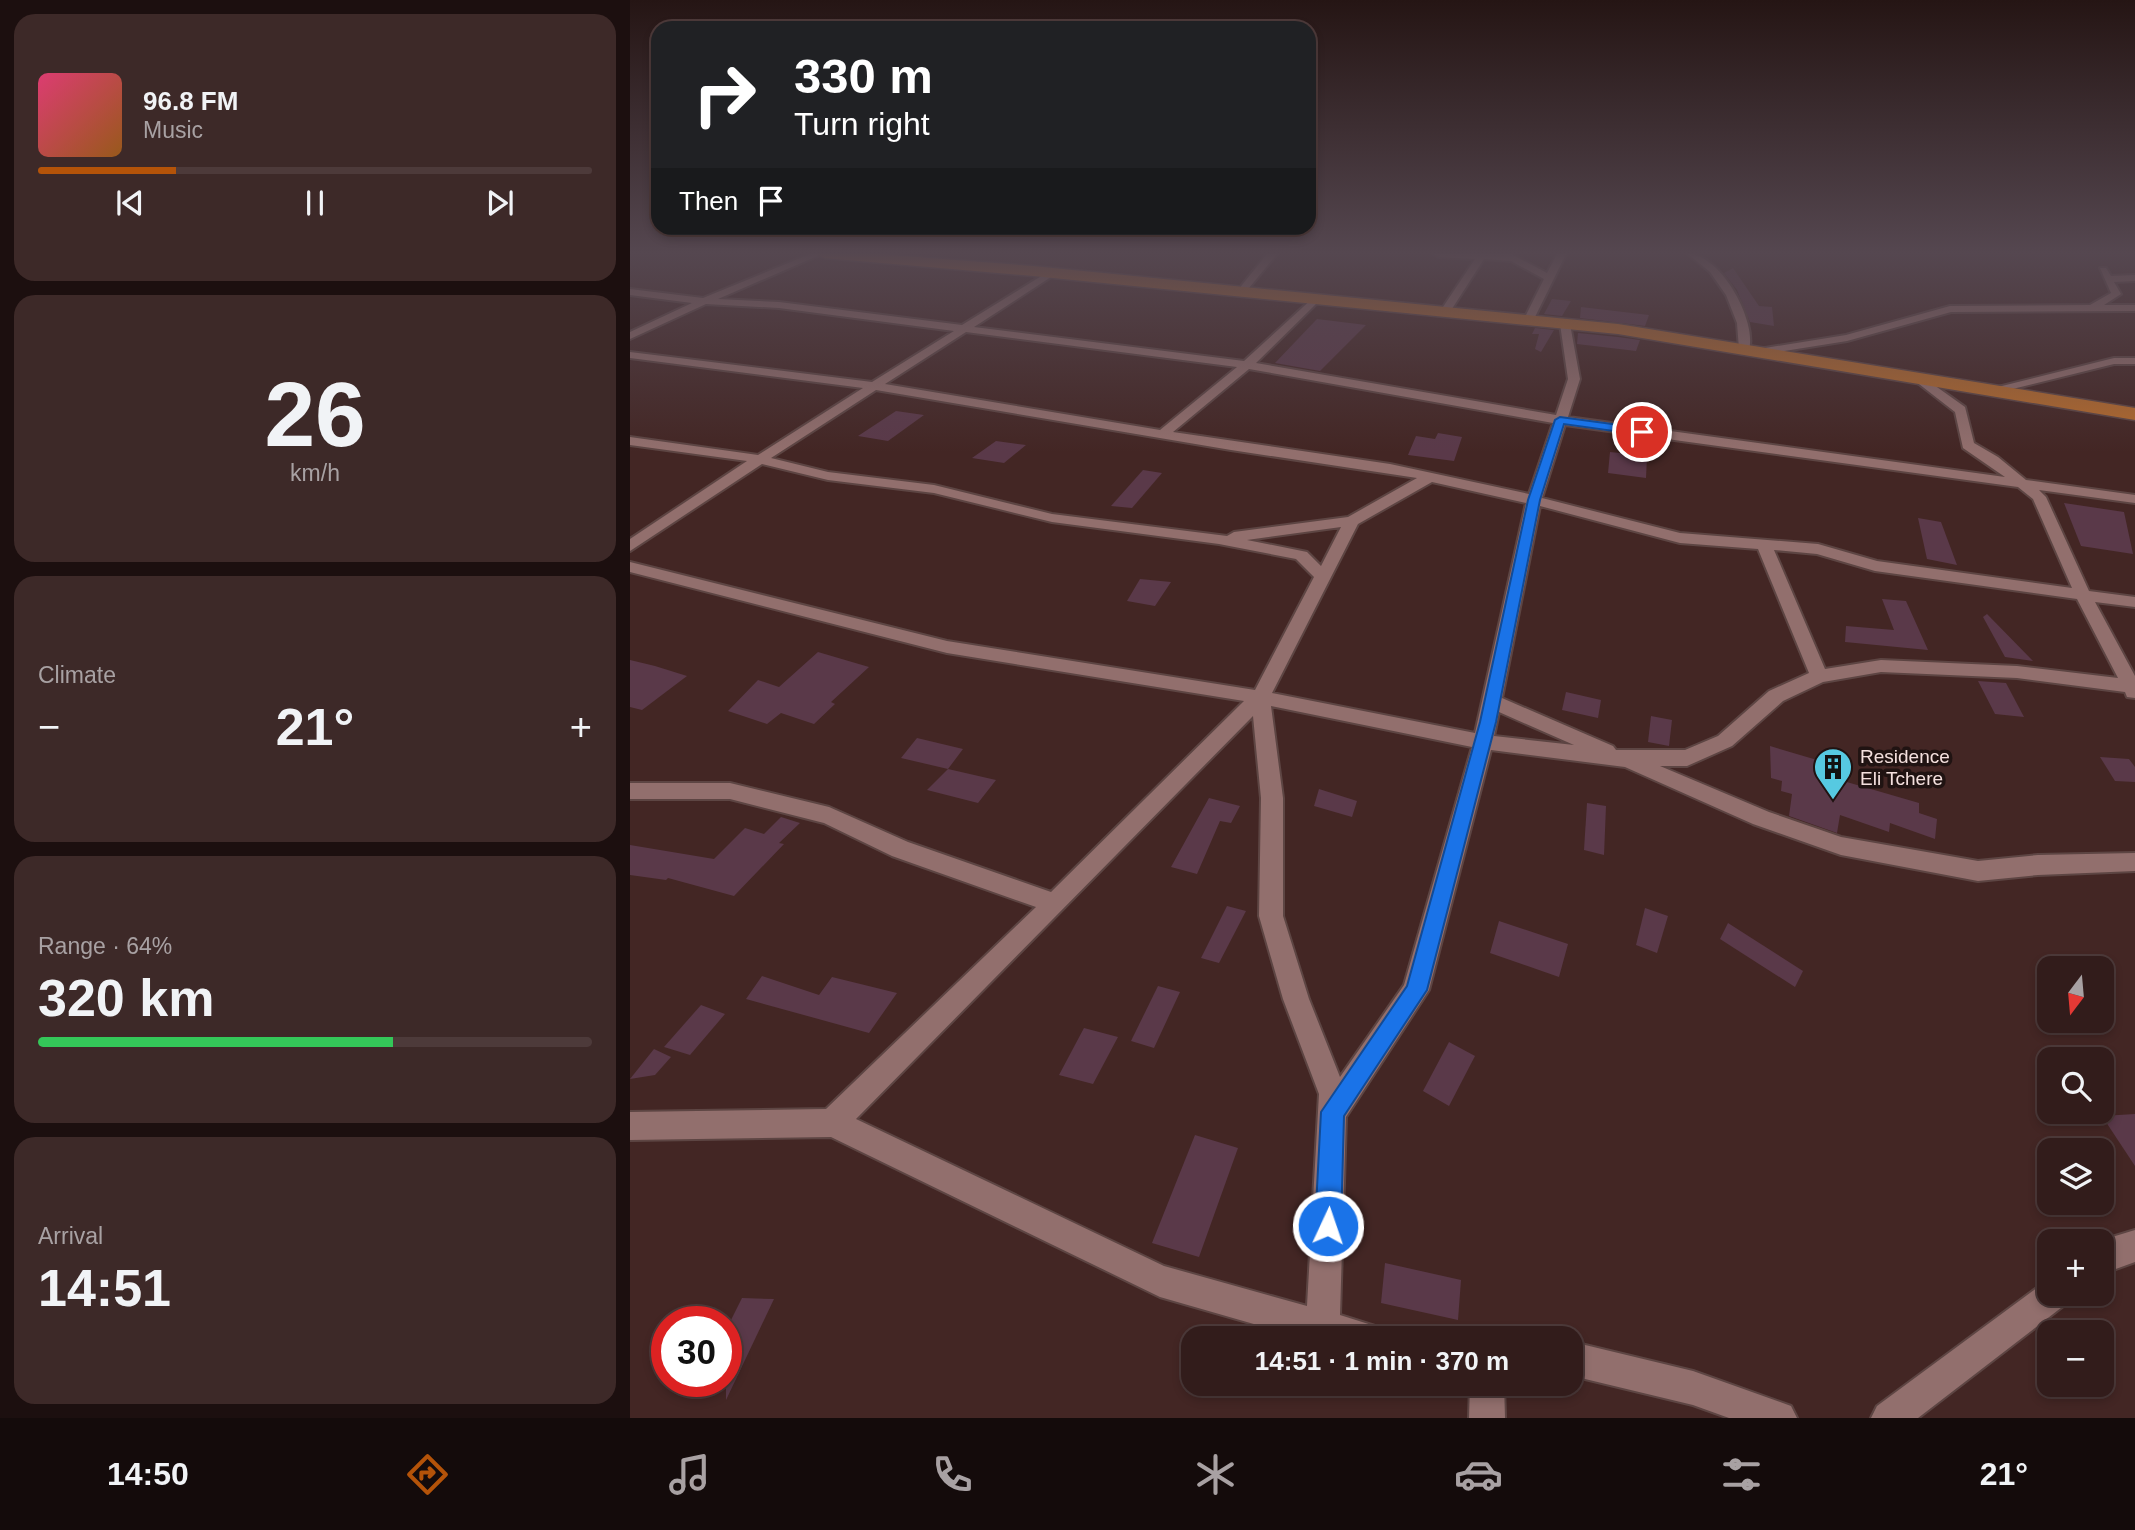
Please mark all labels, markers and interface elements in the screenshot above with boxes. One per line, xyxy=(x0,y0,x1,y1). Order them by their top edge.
icon: right xyxy=(679,49,770,140)
text: 330 m xyxy=(794,49,933,103)
text: 96.8 FM xyxy=(143,86,238,116)
text: Turn right xyxy=(794,106,930,142)
text: Music xyxy=(143,117,203,143)
icon: arrive xyxy=(752,182,790,220)
icon: previous xyxy=(111,184,149,222)
icon: pause xyxy=(296,184,334,222)
icon: next xyxy=(481,184,519,222)
text: Then xyxy=(679,186,738,216)
text: 26 xyxy=(264,364,366,465)
pin xyxy=(1612,402,1672,462)
icon: arrive xyxy=(1623,413,1661,451)
text: km/h xyxy=(290,460,340,486)
text: Climate xyxy=(38,662,116,688)
text: 21° xyxy=(276,698,354,756)
text: − xyxy=(38,706,60,748)
text: + xyxy=(570,706,592,748)
building icon: Residence Eli Tchere xyxy=(1812,746,1854,801)
place label: Residence Eli Tchere xyxy=(1860,746,1950,789)
text: Range · 64% xyxy=(38,933,172,959)
north arrow xyxy=(2037,956,2114,1032)
map controls xyxy=(2037,956,2114,1397)
text: 320 km xyxy=(38,969,214,1027)
button: search xyxy=(2037,1047,2114,1124)
button: layers xyxy=(2037,1138,2114,1215)
position arrow xyxy=(1291,1189,1365,1263)
text: Arrival xyxy=(38,1223,103,1249)
button: + xyxy=(2037,1229,2114,1306)
text: 14:51 xyxy=(38,1259,171,1317)
speed limit sign: 30 xyxy=(651,1306,742,1397)
button: − xyxy=(2037,1320,2114,1397)
text: 14:51 · 1 min · 370 m xyxy=(1255,1346,1509,1376)
icon: directions xyxy=(403,1450,452,1499)
icon: music xyxy=(665,1450,714,1499)
icon: phone xyxy=(928,1450,977,1499)
icon: climate xyxy=(1191,1450,1240,1499)
icon: car xyxy=(1454,1450,1503,1499)
icon: filters xyxy=(1717,1450,1766,1499)
text: 14:50 xyxy=(107,1456,189,1492)
text: 21° xyxy=(1980,1456,2028,1492)

